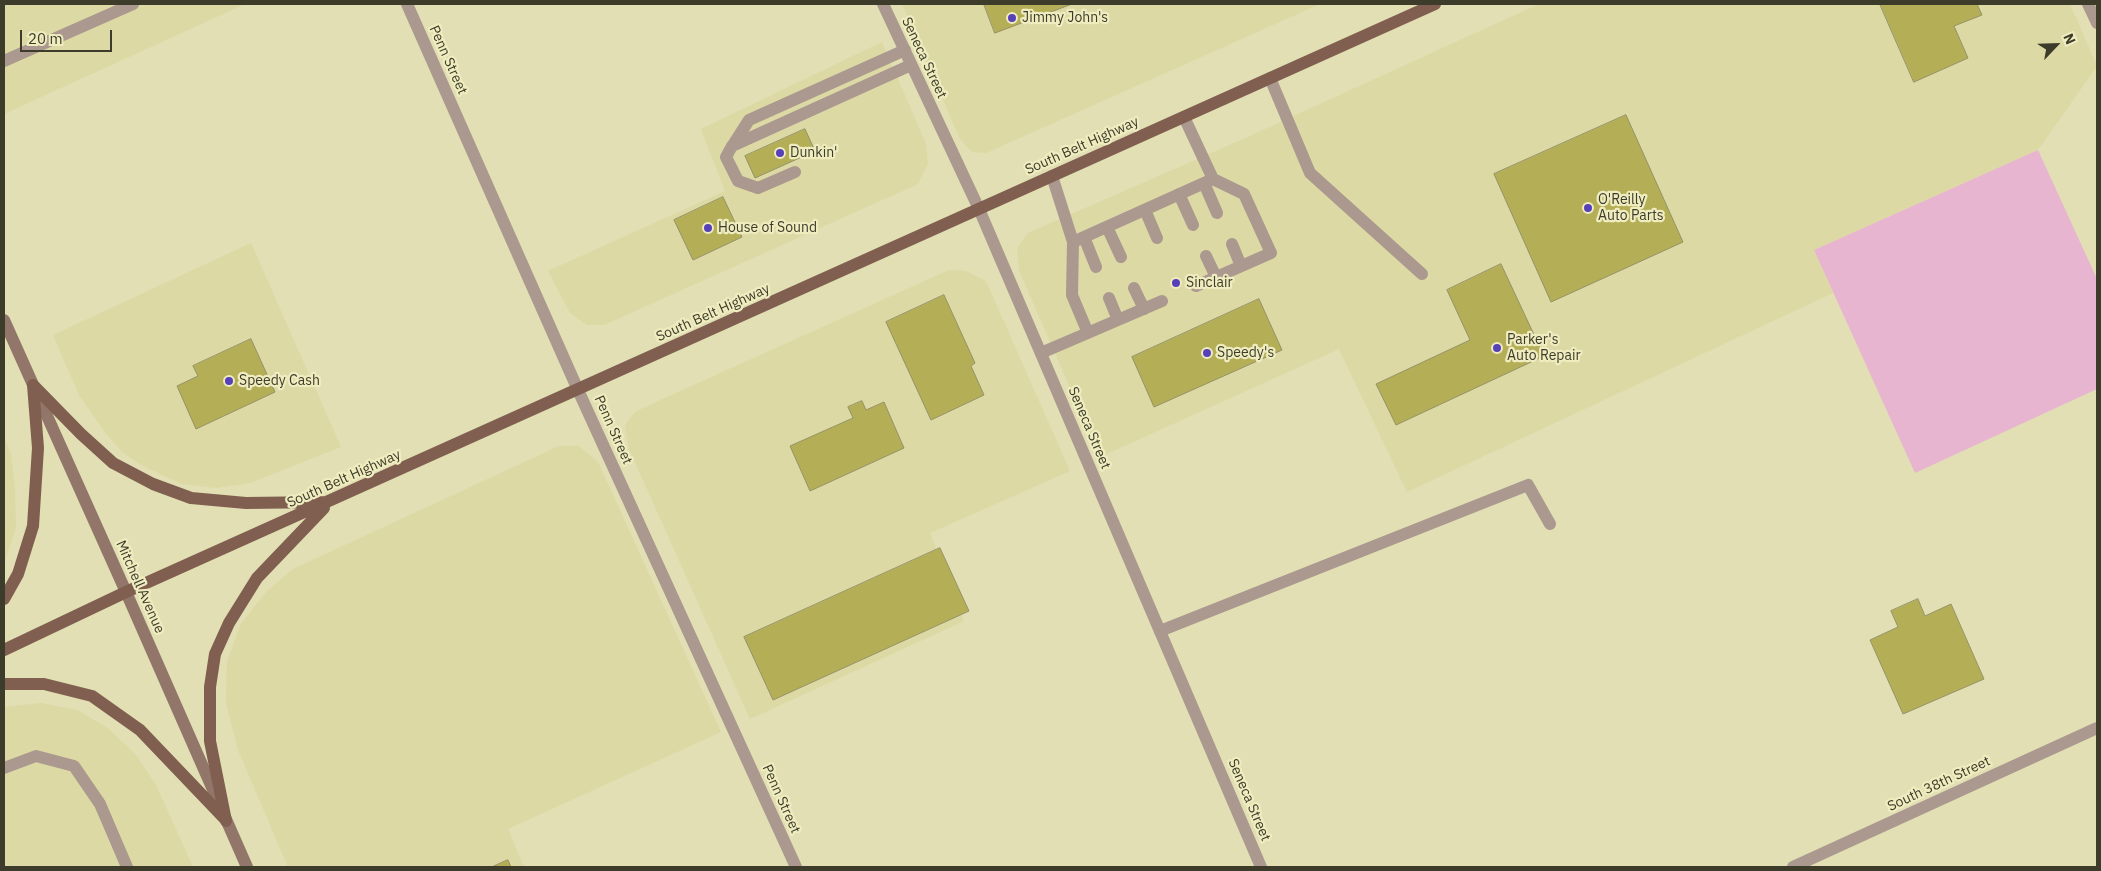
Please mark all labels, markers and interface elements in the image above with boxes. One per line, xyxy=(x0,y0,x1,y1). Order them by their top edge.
place label: Jimmy John's xyxy=(1022,10,1108,26)
marker: Jimmy John's xyxy=(1006,12,1018,24)
street label: Seneca Street xyxy=(898,15,950,101)
scale bar xyxy=(22,20,115,52)
north arrow xyxy=(2031,20,2081,70)
street label: Penn Street xyxy=(425,23,471,97)
text: 20 m xyxy=(28,29,63,48)
text: N xyxy=(2059,31,2080,47)
street label: South Belt Highway xyxy=(1023,113,1141,179)
place label: Dunkin' xyxy=(790,145,837,161)
marker: Dunkin' xyxy=(774,147,786,159)
place label: O'Reilly Auto Parts xyxy=(1598,192,1664,224)
marker: O'Reilly Auto Parts xyxy=(1582,202,1594,214)
place label: House of Sound xyxy=(718,220,817,236)
marker: House of Sound xyxy=(702,222,714,234)
place label: Sinclair xyxy=(1186,275,1233,291)
marker: Sinclair xyxy=(1170,277,1182,289)
street label: South Belt Highway xyxy=(654,280,772,346)
place label: Parker's Auto Repair xyxy=(1507,332,1581,364)
marker: Parker's Auto Repair xyxy=(1491,342,1503,354)
place label: Speedy's xyxy=(1217,345,1274,361)
marker: Speedy's xyxy=(1201,347,1213,359)
place label: Speedy Cash xyxy=(239,373,320,389)
marker: Speedy Cash xyxy=(223,375,235,387)
street label: Seneca Street xyxy=(1064,384,1114,472)
street label: Penn Street xyxy=(590,393,636,467)
street label: South Belt Highway xyxy=(285,446,403,512)
street label: Mitchell Avenue xyxy=(112,538,168,636)
street label: South 38th Street xyxy=(1885,753,1993,815)
street label: Seneca Street xyxy=(1224,756,1274,844)
street label: Penn Street xyxy=(758,762,804,836)

